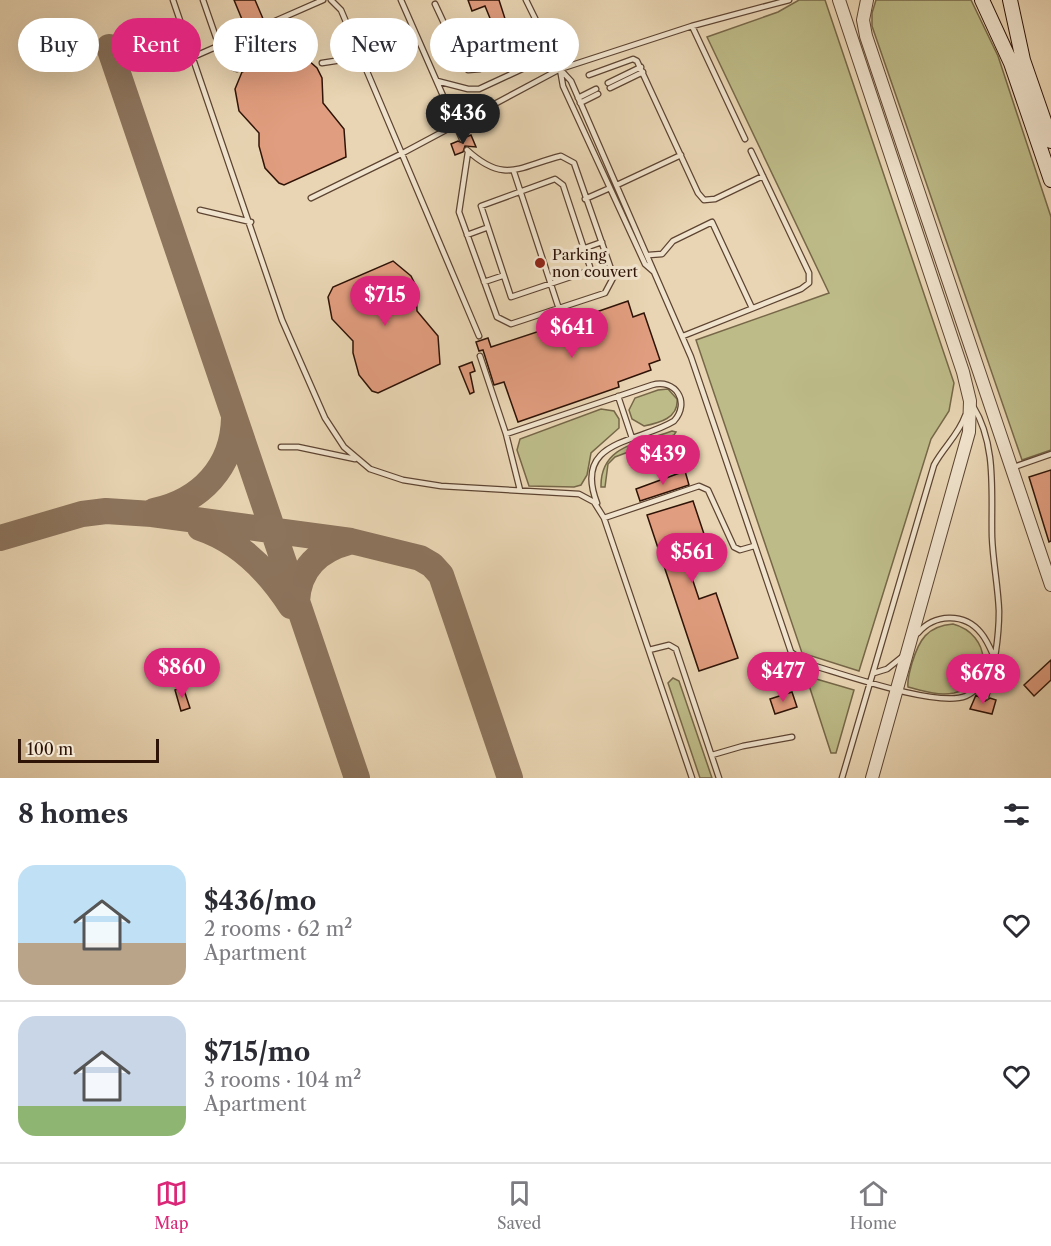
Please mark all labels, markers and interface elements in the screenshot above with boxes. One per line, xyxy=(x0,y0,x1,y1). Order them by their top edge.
chip: Buy xyxy=(18,18,99,72)
chip: Rent xyxy=(111,18,201,72)
chip: Filters xyxy=(213,18,318,72)
chip: New xyxy=(330,18,418,72)
chip: Apartment xyxy=(430,18,579,72)
pin: $436 xyxy=(427,94,499,145)
text: $436 xyxy=(440,101,486,125)
place label: Parking non couvert xyxy=(552,245,639,281)
marker: Parking non couvert xyxy=(533,256,547,270)
pin: $715 xyxy=(349,276,421,327)
text: $715 xyxy=(364,283,406,307)
pin: $641 xyxy=(536,308,608,359)
text: $641 xyxy=(550,315,594,339)
pin: $439 xyxy=(627,435,699,486)
text: $439 xyxy=(640,442,686,466)
pin: $561 xyxy=(656,533,728,584)
text: $561 xyxy=(670,540,714,564)
pin: $860 xyxy=(146,648,218,699)
pin: $477 xyxy=(747,652,819,703)
pin: $678 xyxy=(947,654,1019,705)
text: $860 xyxy=(158,655,206,679)
text: $477 xyxy=(761,659,805,683)
text: $678 xyxy=(960,661,1006,685)
scale bar xyxy=(18,736,159,764)
text: 100 m xyxy=(27,739,73,759)
text: 8 homes xyxy=(18,798,128,830)
icon: filters xyxy=(1000,798,1033,831)
text: $436/mo xyxy=(204,885,316,917)
icon: home xyxy=(66,889,138,961)
icon: heart xyxy=(1000,909,1033,942)
text: 2 rooms · 62 m² xyxy=(204,917,352,941)
text: Apartment xyxy=(204,941,307,965)
text: $715/mo xyxy=(204,1036,310,1068)
icon: home xyxy=(66,1040,138,1112)
icon: heart xyxy=(1000,1060,1033,1093)
text: 3 rooms · 104 m² xyxy=(204,1068,361,1092)
text: Apartment xyxy=(204,1092,307,1116)
tab: Map xyxy=(154,1177,189,1233)
tab: Saved xyxy=(497,1177,541,1233)
tab: Home xyxy=(850,1177,897,1233)

